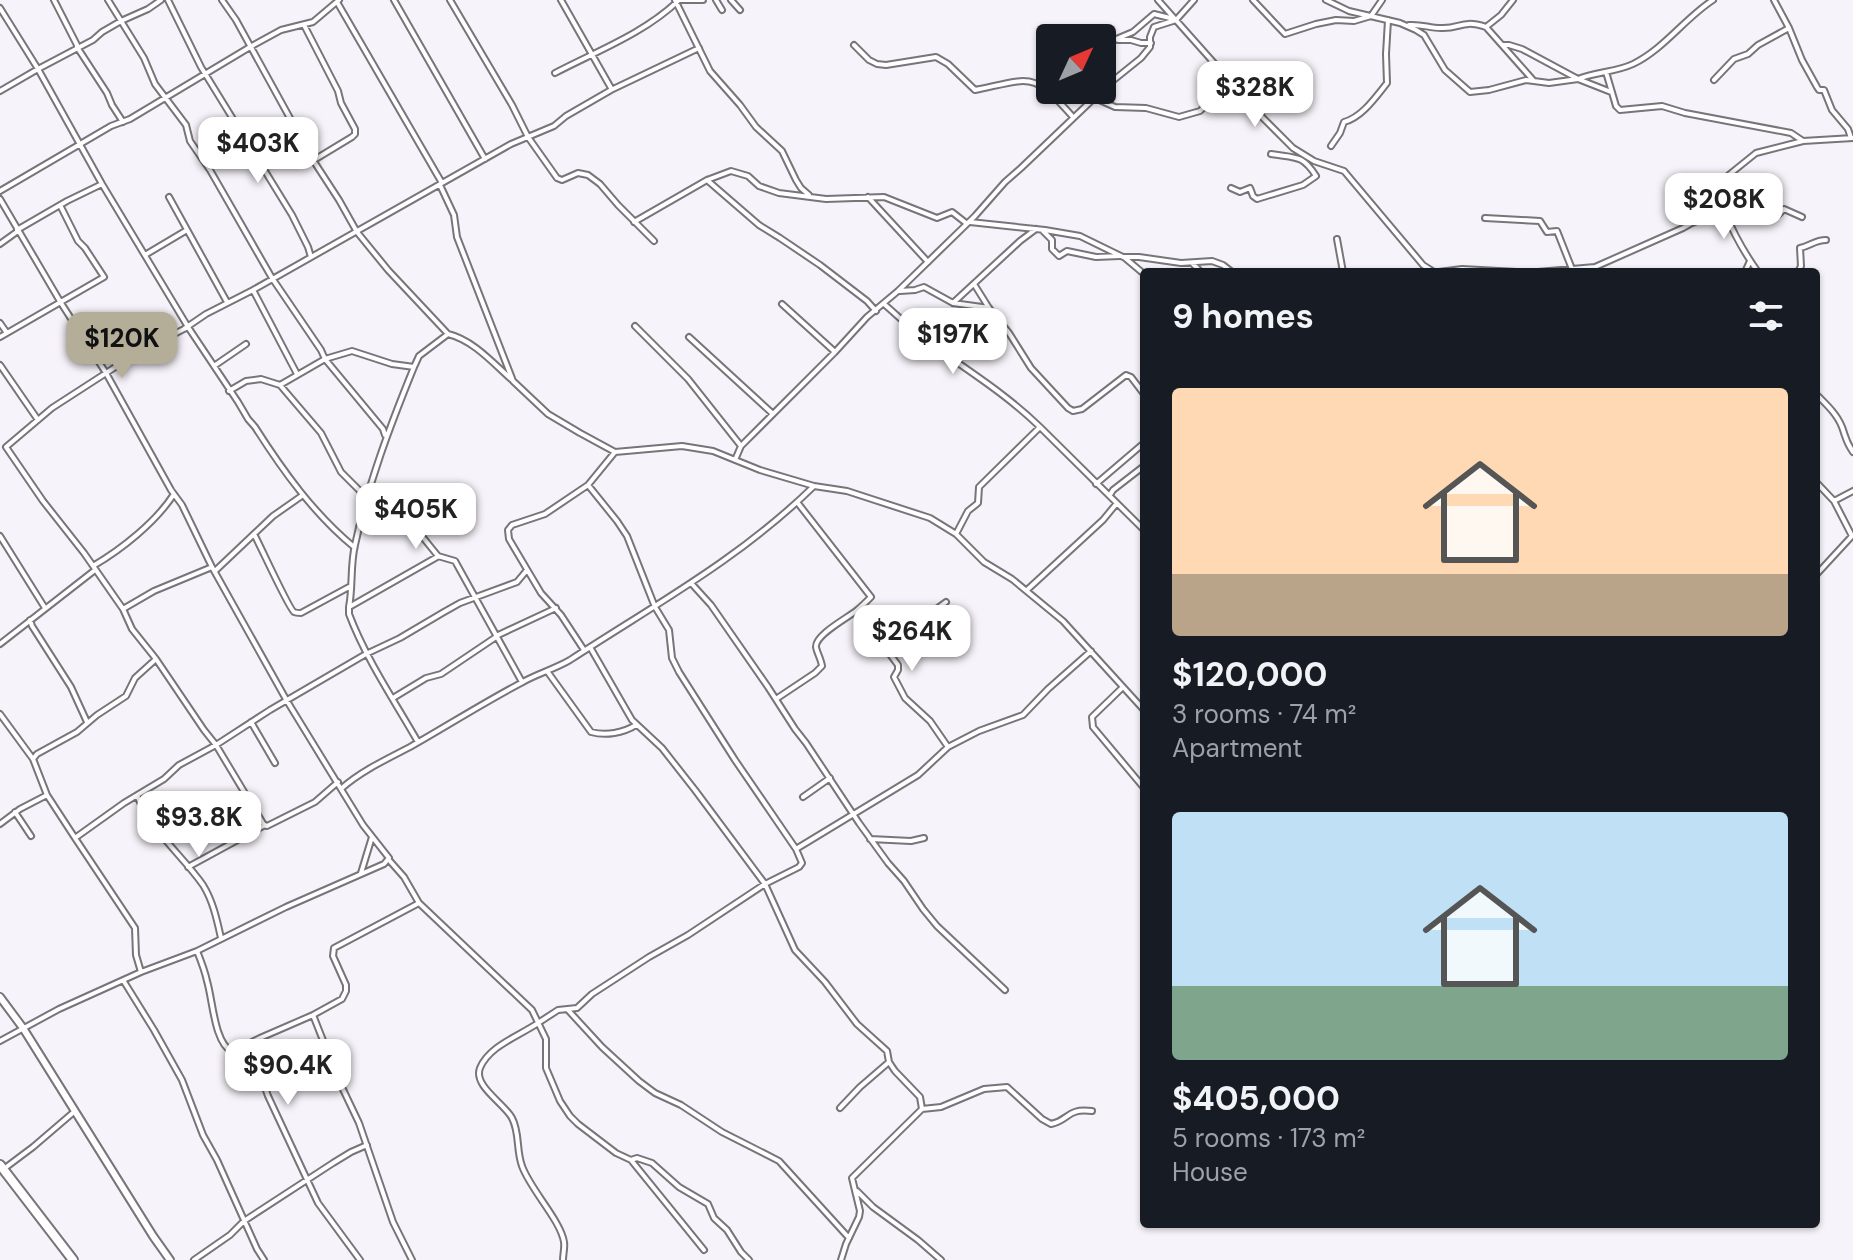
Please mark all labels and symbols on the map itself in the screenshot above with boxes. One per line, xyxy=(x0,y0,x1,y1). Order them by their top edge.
north arrow xyxy=(1036,24,1116,104)
pin: $328K xyxy=(1199,61,1311,129)
pin: $403K xyxy=(202,117,314,185)
pin: $208K xyxy=(1668,173,1780,241)
pin: $197K xyxy=(897,308,1009,376)
pin: $120K xyxy=(66,312,178,380)
pin: $405K xyxy=(360,483,472,551)
pin: $264K xyxy=(856,605,968,673)
pin: $93.8K xyxy=(134,791,264,859)
pin: $90.4K xyxy=(223,1039,353,1107)

